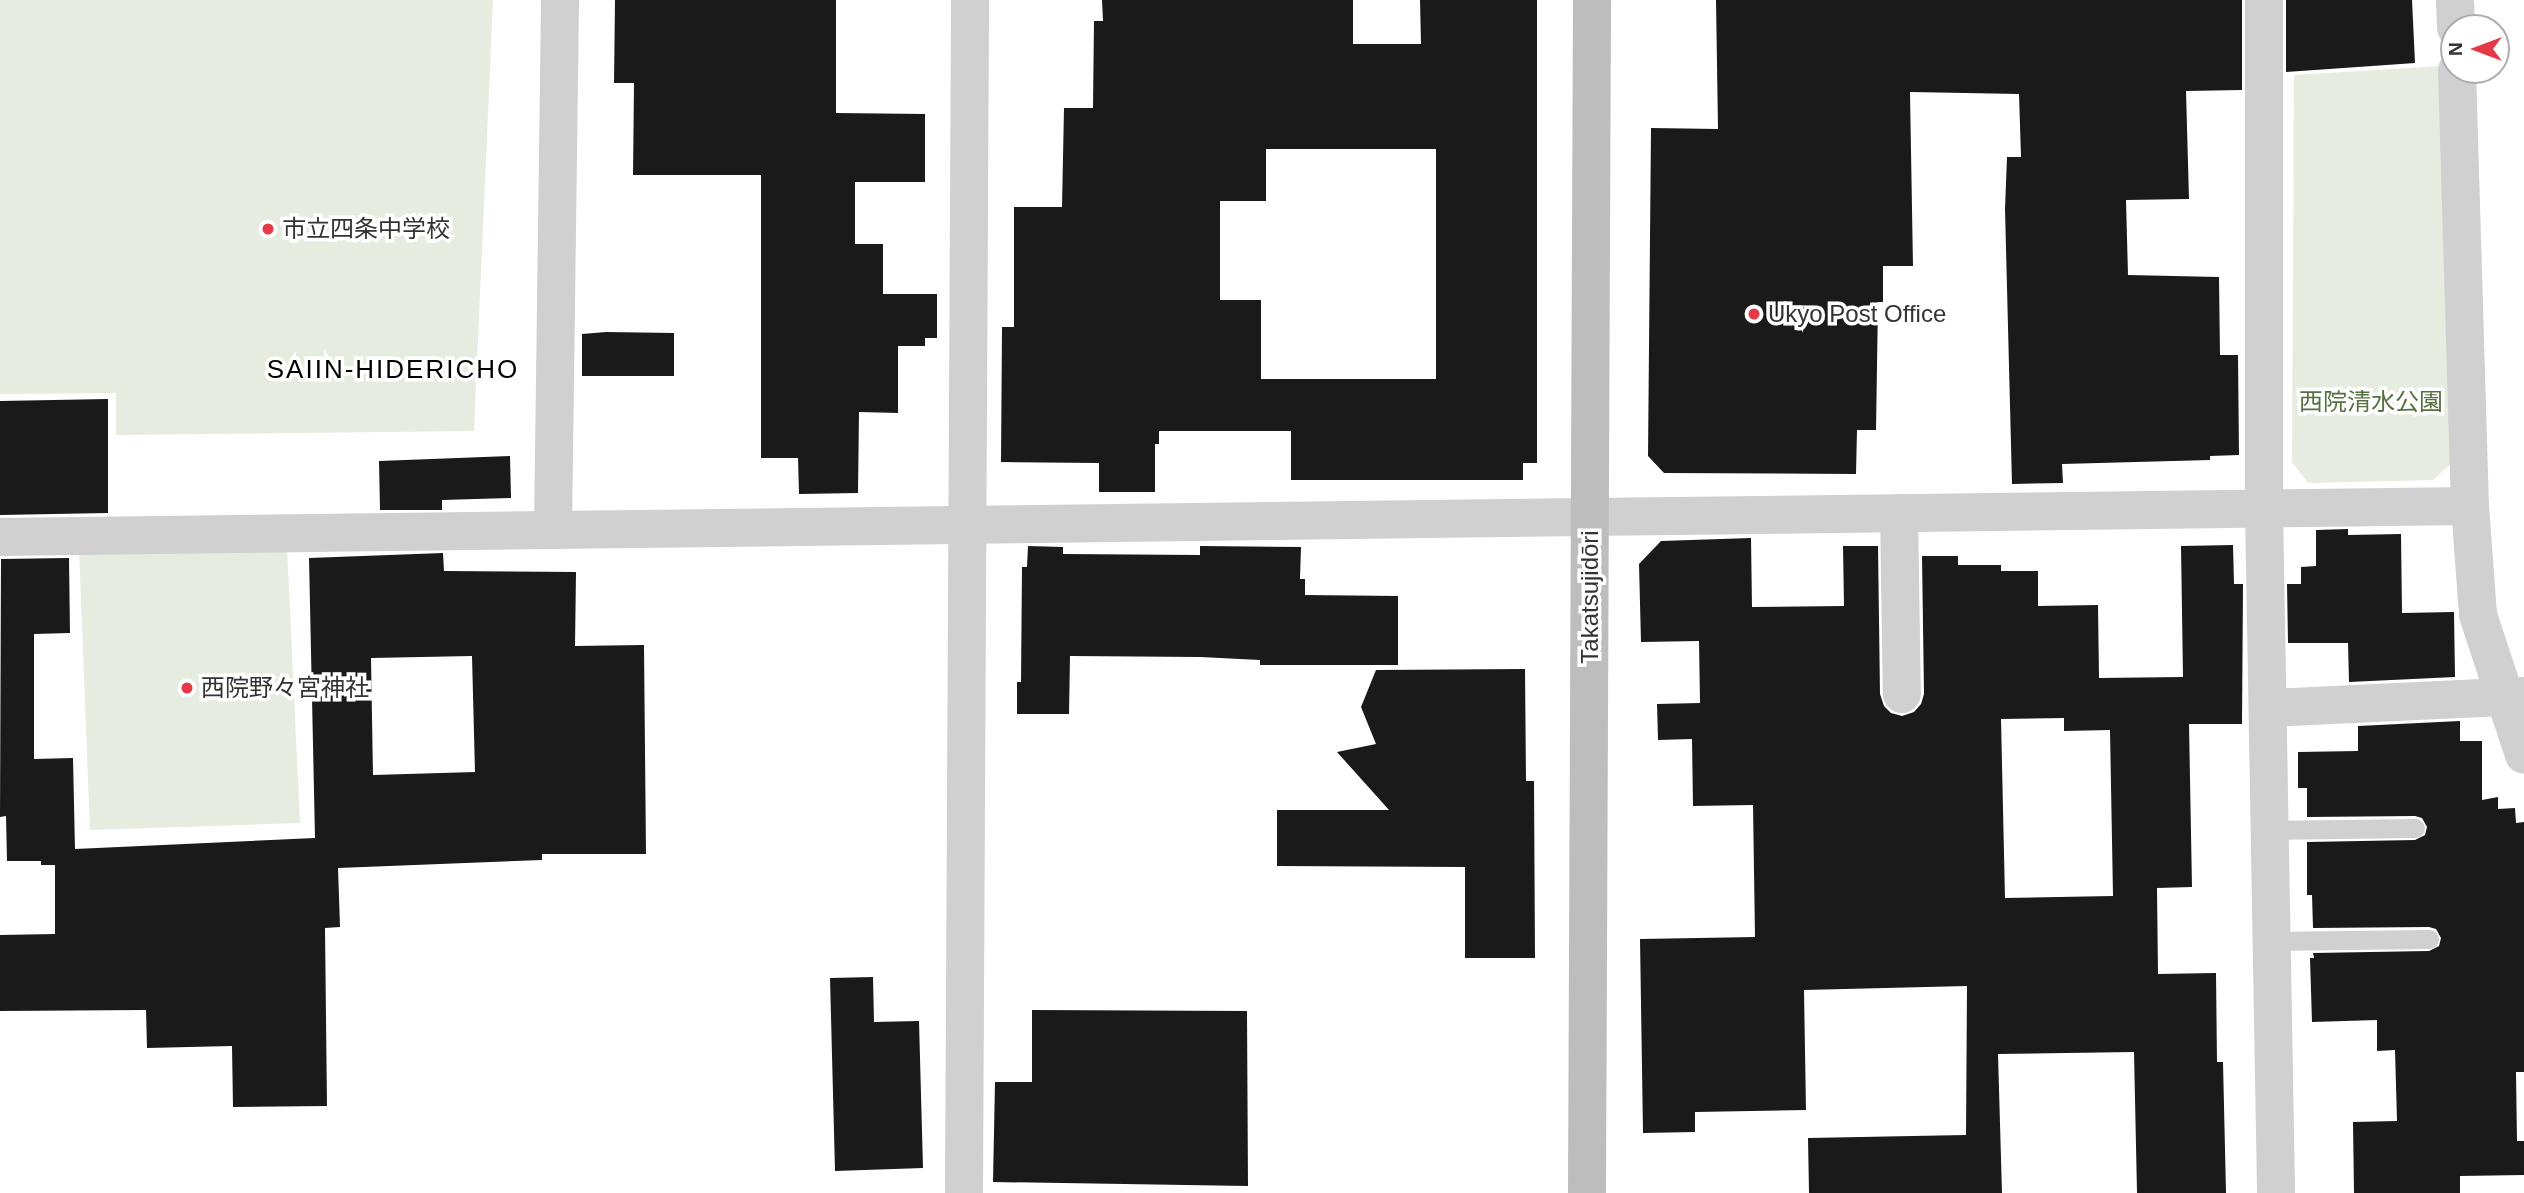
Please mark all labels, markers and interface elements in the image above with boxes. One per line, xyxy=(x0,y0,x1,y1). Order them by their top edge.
north arrow xyxy=(2440,14,2510,84)
text: N xyxy=(2445,42,2466,56)
place label: 市立四条中学校 xyxy=(282,215,450,243)
marker: 市立四条中学校 xyxy=(260,221,276,237)
place label: Ukyo Post Office xyxy=(1768,300,1946,328)
marker: Ukyo Post Office xyxy=(1746,306,1762,322)
district label: SAIIN-HIDERICHO xyxy=(269,354,517,386)
park label: 西院清水公園 xyxy=(2299,388,2443,416)
street label: Takatsujidōri xyxy=(1576,530,1604,664)
place label: 西院野々宮神社 xyxy=(201,674,369,702)
marker: 西院野々宮神社 xyxy=(179,680,195,696)

